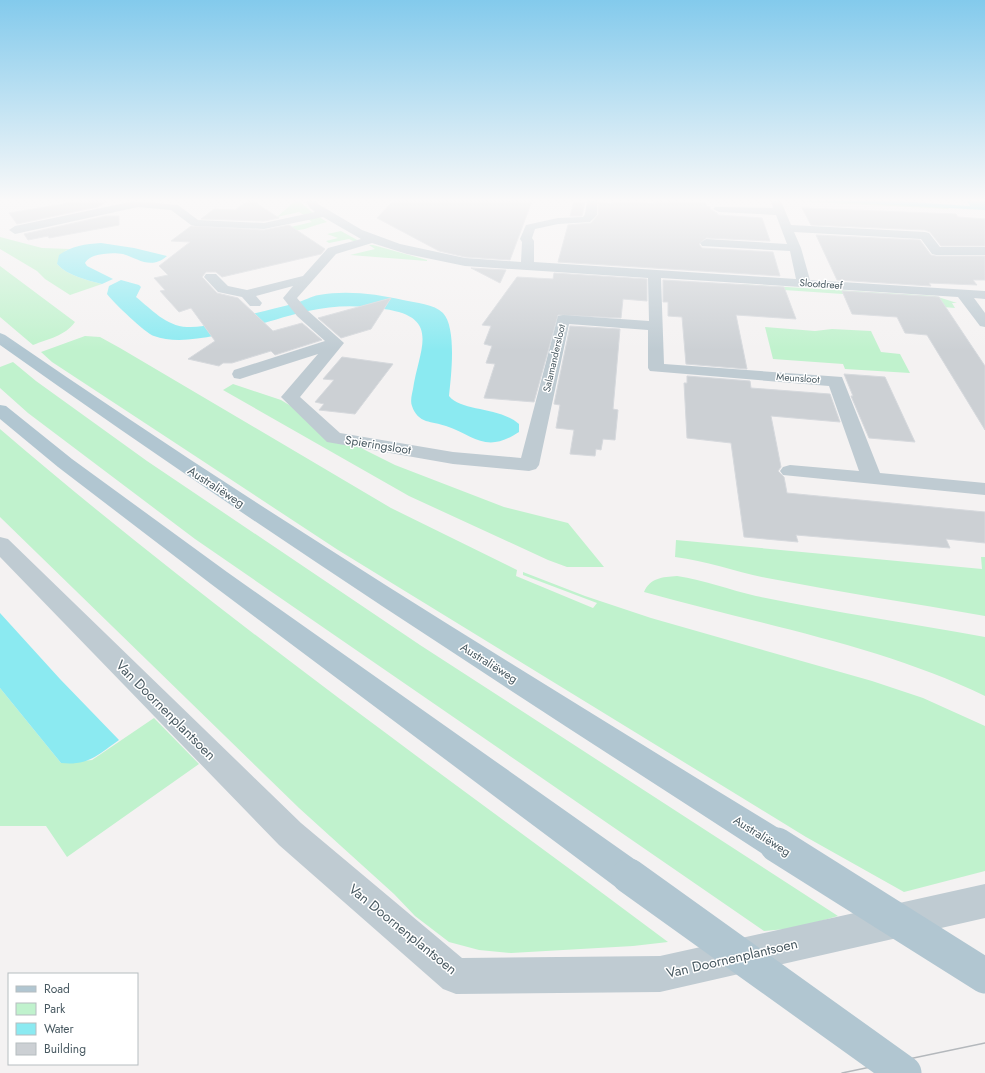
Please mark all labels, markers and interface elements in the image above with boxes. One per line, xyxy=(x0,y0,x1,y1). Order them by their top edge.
street label: Slootdreef xyxy=(799,275,844,293)
street label: Salamandersloot xyxy=(539,322,569,393)
street label: Meunsloot xyxy=(776,369,821,387)
street label: Spieringsloot xyxy=(344,431,412,459)
street label: Australiëweg xyxy=(184,462,248,512)
street label: Australiëweg xyxy=(457,638,521,688)
street label: Van Doornenplantsoen xyxy=(112,656,220,764)
street label: Australiëweg xyxy=(730,811,794,861)
street label: Van Doornenplantsoen xyxy=(345,879,461,979)
street label: Van Doornenplantsoen xyxy=(664,933,800,983)
legend xyxy=(8,973,138,1065)
text: Road xyxy=(44,980,70,998)
text: Park xyxy=(44,1000,66,1018)
text: Water xyxy=(44,1020,75,1038)
text: Building xyxy=(44,1040,86,1058)

